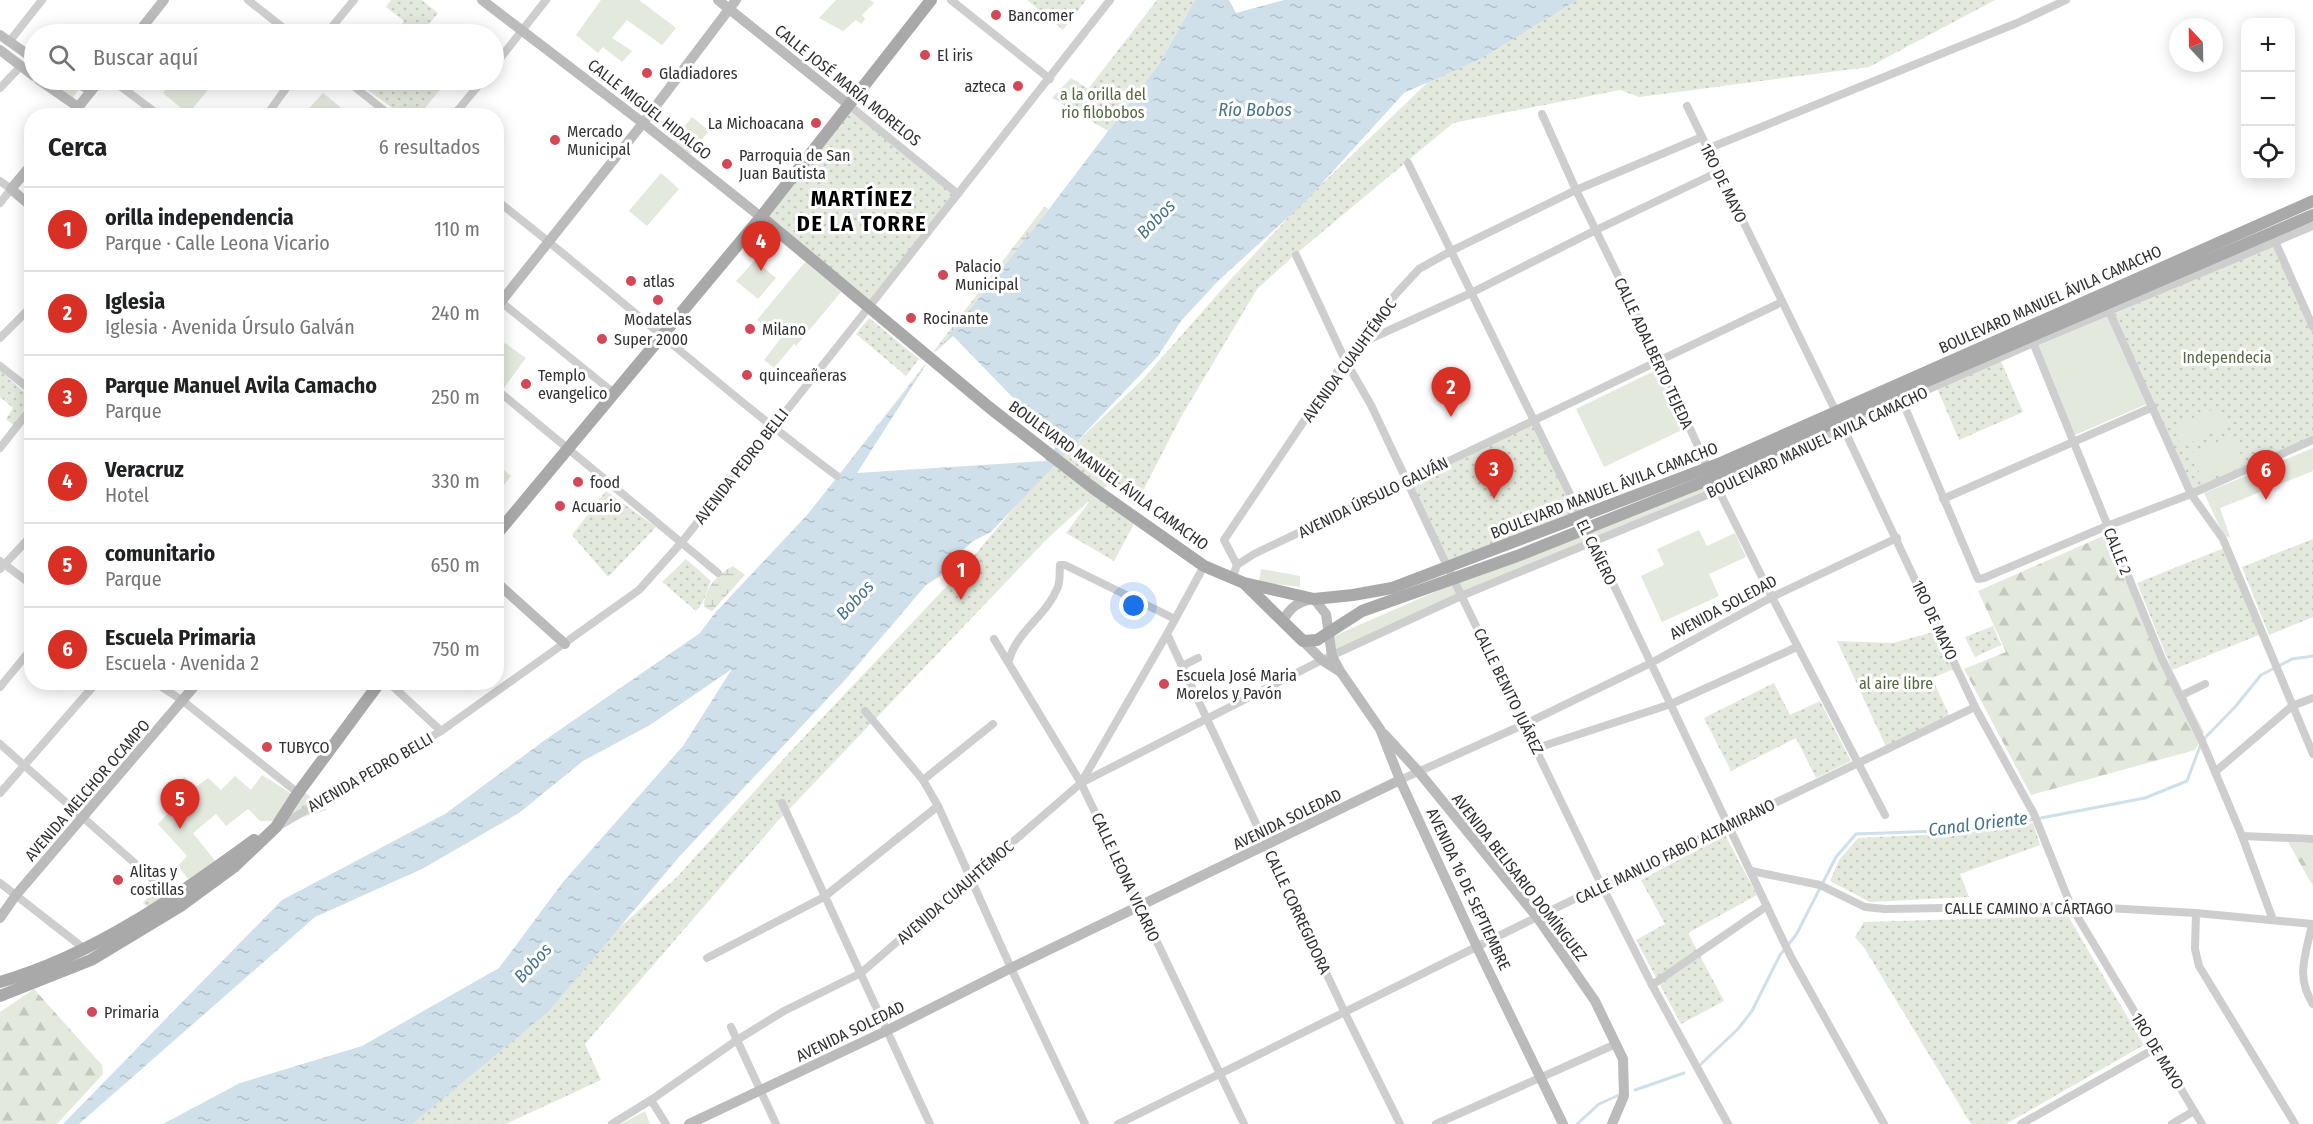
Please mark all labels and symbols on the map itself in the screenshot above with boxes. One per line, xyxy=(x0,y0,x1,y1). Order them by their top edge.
place label: Bancomer xyxy=(1008,6,1074,25)
marker: Bancomer xyxy=(989,8,1003,22)
north arrow xyxy=(2169,18,2223,72)
street label: CALLE JOSÉ MARÍA MORELOS xyxy=(771,21,925,150)
place label: El iris xyxy=(937,46,973,65)
marker: El iris xyxy=(918,48,932,62)
street label: CALLE MIGUEL HIDALGO xyxy=(584,55,715,164)
place label: Gladiadores xyxy=(659,64,738,83)
marker: Gladiadores xyxy=(640,66,654,80)
place label: azteca xyxy=(964,77,1006,96)
marker: azteca xyxy=(1011,79,1025,93)
park label: a la orilla del rio filobobos xyxy=(1060,85,1146,122)
water label: Río Bobos xyxy=(1218,99,1292,121)
place label: La Michoacana xyxy=(708,114,804,133)
marker: La Michoacana xyxy=(809,116,823,130)
place label: Mercado Municipal xyxy=(567,122,630,159)
marker: Mercado Municipal xyxy=(548,133,562,147)
street label: 1RO DE MAYO xyxy=(1696,141,1751,226)
place label: Parroquia de San Juan Bautista xyxy=(739,146,851,183)
marker: Parroquia de San Juan Bautista xyxy=(720,157,734,171)
district label: MARTÍNEZ DE LA TORRE xyxy=(797,185,927,237)
water label: Bobos xyxy=(1132,195,1180,243)
pin: 4 xyxy=(742,222,780,271)
street label: BOULEVARD MANUEL ÁVILA CAMACHO xyxy=(1936,242,2165,357)
place label: Palacio Municipal xyxy=(955,257,1018,294)
marker: Palacio Municipal xyxy=(936,268,950,282)
place label: atlas xyxy=(643,272,675,291)
marker: atlas xyxy=(624,274,638,288)
street label: CALLE ADALBERTO TEJEDA xyxy=(1610,275,1697,432)
marker: Modatelas xyxy=(651,293,665,307)
street label: AVENIDA CUAUHTÉMOC xyxy=(1298,295,1401,426)
place label: Rocinante xyxy=(923,309,988,328)
place label: Modatelas xyxy=(624,310,692,329)
marker: Rocinante xyxy=(904,311,918,325)
place label: Milano xyxy=(762,320,806,339)
marker: Milano xyxy=(743,322,757,336)
place label: Super 2000 xyxy=(614,330,688,349)
marker: Super 2000 xyxy=(595,332,609,346)
park label: Independecia xyxy=(2182,348,2272,367)
place label: Templo evangelico xyxy=(538,366,607,403)
place label: quinceañeras xyxy=(759,366,847,385)
marker: quinceañeras xyxy=(740,368,754,382)
pin: 2 xyxy=(1432,368,1470,417)
marker: Templo evangelico xyxy=(519,377,533,391)
street label: BOULEVARD MANUEL AVILA CAMACHO xyxy=(1704,383,1931,502)
street label: BOULEVARD MANUEL ÁVILA CAMACHO xyxy=(1005,397,1212,554)
street label: AVENIDA PEDRO BELLI xyxy=(690,405,792,528)
street label: BOULEVARD MANUEL ÁVILA CAMACHO xyxy=(1488,438,1721,543)
pin: 3 xyxy=(1474,450,1514,499)
pin: 6 xyxy=(2246,450,2286,500)
street label: AVENIDA ÚRSULO GALVÁN xyxy=(1295,453,1451,542)
place label: food xyxy=(590,473,620,492)
marker: food xyxy=(571,475,585,489)
place label: Acuario xyxy=(572,497,621,516)
marker: Acuario xyxy=(553,499,567,513)
street label: EL CAÑERO xyxy=(1573,516,1621,588)
street label: CALLE 2 xyxy=(2100,525,2136,577)
pin: 1 xyxy=(942,550,980,600)
street label: AVENIDA SOLEDAD xyxy=(1666,571,1780,644)
water label: Bobos xyxy=(831,575,879,624)
street label: 1RO DE MAYO xyxy=(1908,577,1961,663)
your location xyxy=(1119,591,1148,620)
street label: CALLE BENITO JUÁREZ xyxy=(1470,625,1547,758)
place label: Escuela José Maria Morelos y Pavón xyxy=(1176,666,1297,703)
park label: al aire libre xyxy=(1859,674,1933,693)
marker: Escuela José Maria Morelos y Pavón xyxy=(1157,677,1171,691)
street label: AVENIDA MELCHOR OCAMPO xyxy=(21,716,154,865)
street label: AVENIDA PEDRO BELLI xyxy=(304,729,436,816)
place label: TUBYCO xyxy=(279,738,330,757)
marker: TUBYCO xyxy=(260,740,274,754)
pin: 5 xyxy=(160,780,200,829)
street label: AVENIDA SOLEDAD xyxy=(1230,785,1345,854)
street label: AVENIDA BELISARIO DOMÍNGUEZ xyxy=(1448,790,1591,965)
street label: CALLE MANLIO FABIO ALTAMIRANO xyxy=(1572,795,1778,908)
street label: AVENIDA 16 DE SEPTIEMBRE xyxy=(1423,805,1514,973)
water label: Canal Oriente xyxy=(1927,807,2029,841)
street label: CALLE LEONA VICARIO xyxy=(1087,810,1164,945)
street label: AVENIDA CUAUHTÉMOC xyxy=(893,837,1017,948)
street label: CALLE CORREGIDORA xyxy=(1261,847,1335,978)
place label: Alitas y costillas xyxy=(130,862,184,899)
marker: Alitas y costillas xyxy=(111,873,125,887)
street label: CALLE CAMINO A CÁRTAGO xyxy=(1945,899,2113,918)
water label: Bobos xyxy=(509,938,557,987)
street label: AVENIDA SOLEDAD xyxy=(793,997,908,1066)
place label: Primaria xyxy=(104,1003,159,1022)
marker: Primaria xyxy=(85,1005,99,1019)
street label: 1RO DE MAYO xyxy=(2127,1010,2188,1093)

